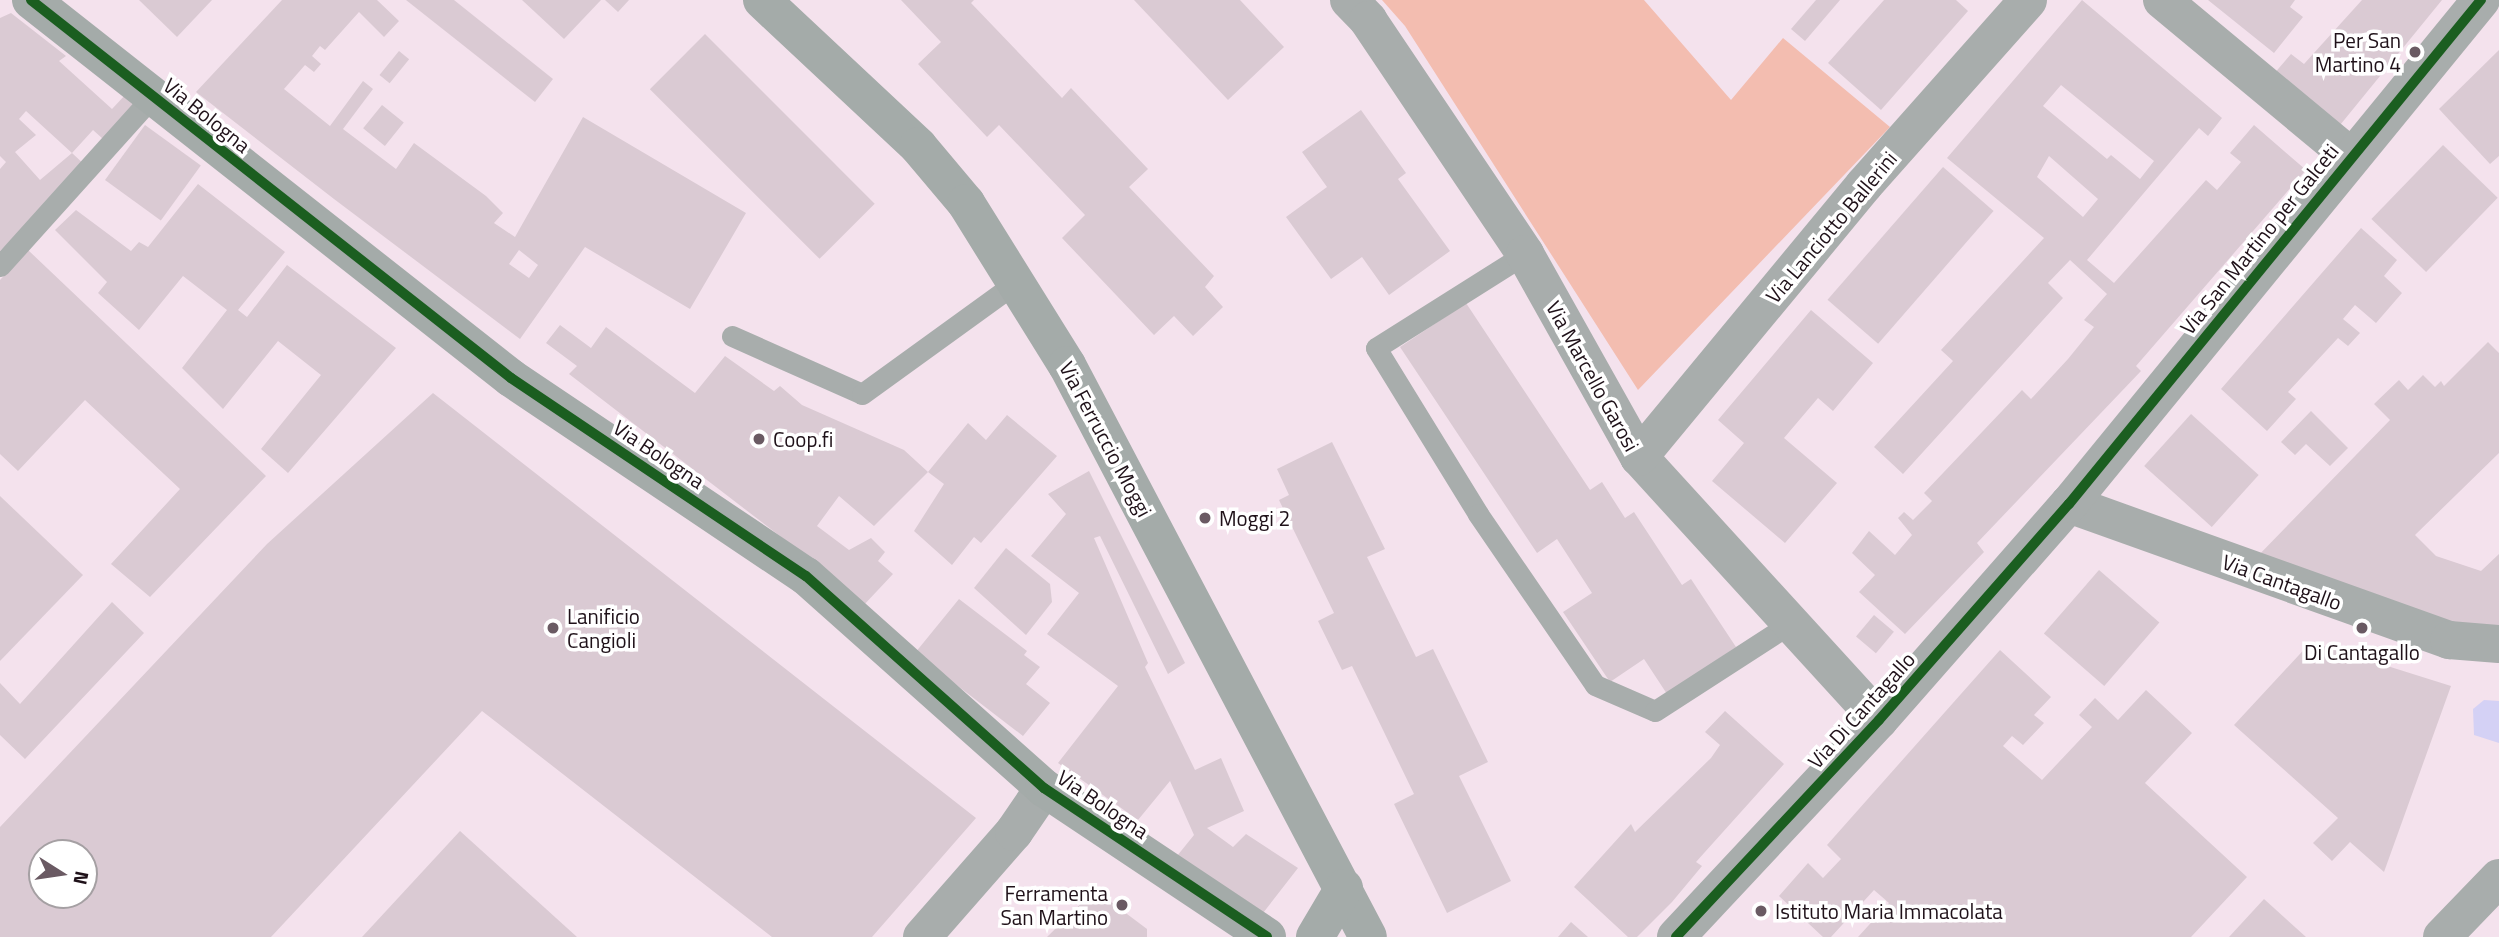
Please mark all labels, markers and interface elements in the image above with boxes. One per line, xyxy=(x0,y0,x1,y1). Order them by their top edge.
place label: Per San Martino 4 xyxy=(2315,27,2401,77)
marker: Per San Martino 4 xyxy=(2407,44,2423,60)
street label: Via Bologna xyxy=(158,72,256,158)
street label: Via San Martino per Galceti xyxy=(2174,139,2344,339)
street label: Via Lanciotto Ballerini xyxy=(1760,146,1902,308)
street label: Via Marcello Garosi xyxy=(1541,296,1645,456)
street label: Via Ferruccio Moggi xyxy=(1054,357,1158,521)
street label: Via Bologna xyxy=(609,414,709,494)
place label: Coop.fi xyxy=(773,426,833,452)
marker: Coop.fi xyxy=(751,431,767,447)
place label: Moggi 2 xyxy=(1219,505,1290,531)
marker: Moggi 2 xyxy=(1197,510,1213,526)
street label: Via Cantagallo xyxy=(2219,549,2345,615)
place label: Lanificio Cangioli xyxy=(567,603,640,653)
marker: Lanificio Cangioli xyxy=(545,620,561,636)
marker: Di Cantagallo xyxy=(2354,620,2370,636)
place label: Di Cantagallo xyxy=(2304,639,2420,665)
street label: Via Di Cantagallo xyxy=(1802,647,1920,773)
street label: Via Bologna xyxy=(1053,764,1153,844)
north arrow xyxy=(28,839,98,909)
text: N xyxy=(67,869,98,888)
place label: Ferramenta San Martino xyxy=(1000,880,1108,930)
marker: Ferramenta San Martino xyxy=(1114,897,1130,913)
place label: Istituto Maria Immacolata xyxy=(1775,898,2003,924)
marker: Istituto Maria Immacolata xyxy=(1753,903,1769,919)

